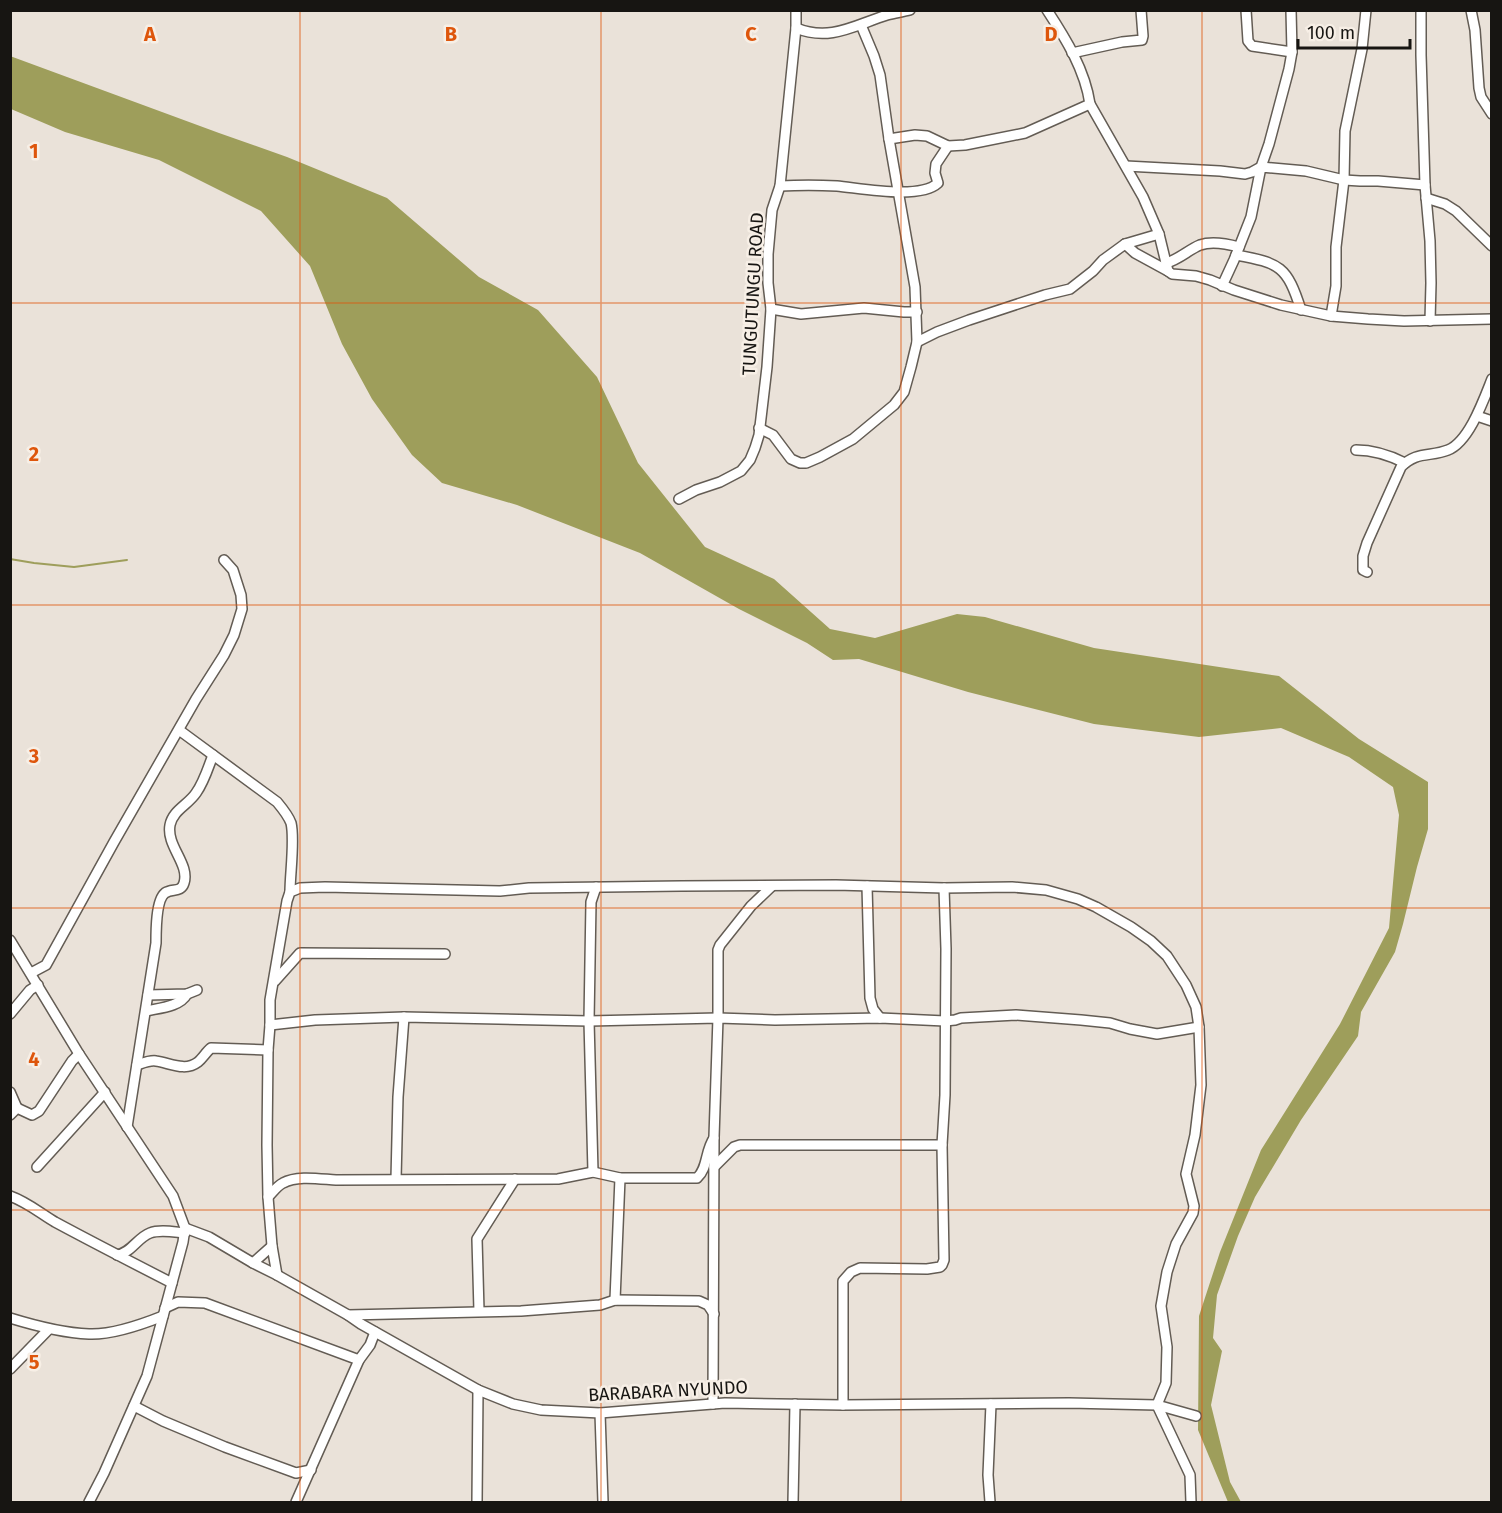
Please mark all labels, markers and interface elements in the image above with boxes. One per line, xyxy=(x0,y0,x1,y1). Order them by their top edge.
scale bar xyxy=(1298,12,1410,50)
text: A xyxy=(143,22,157,46)
text: B xyxy=(445,22,457,46)
text: C xyxy=(745,22,757,46)
text: D xyxy=(1044,22,1058,46)
text: 100 m xyxy=(1307,22,1355,44)
text: 1 xyxy=(29,139,39,163)
street label: TUNGUTUNGU ROAD xyxy=(738,212,768,376)
text: 2 xyxy=(29,442,39,466)
text: 3 xyxy=(28,744,39,768)
text: 4 xyxy=(28,1047,40,1071)
text: 5 xyxy=(29,1350,40,1374)
street label: BARABARA NYUNDO xyxy=(588,1376,748,1406)

